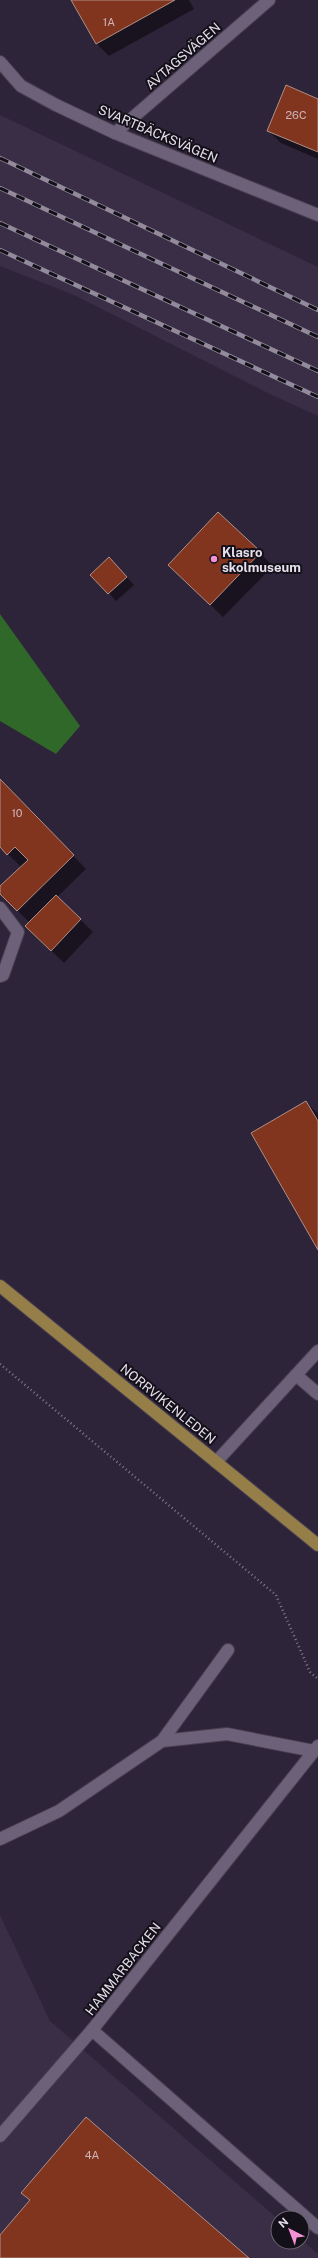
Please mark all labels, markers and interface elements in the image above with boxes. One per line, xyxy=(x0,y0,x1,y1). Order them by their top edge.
house number: 1A xyxy=(103,16,115,28)
street label: AVTAGSVÄGEN xyxy=(143,20,223,92)
street label: SVARTBÄCKSVÄGEN xyxy=(96,102,220,166)
house number: 26C xyxy=(286,109,306,121)
place label: Klasro skolmuseum xyxy=(222,545,301,575)
marker: Klasro skolmuseum xyxy=(209,554,219,564)
house number: 10 xyxy=(11,807,23,819)
street label: NORRVIKENLEDEN xyxy=(117,1361,219,1447)
street label: HAMMARBACKEN xyxy=(82,1920,164,2018)
house number: 4A xyxy=(85,2149,100,2161)
north arrow xyxy=(270,2210,310,2250)
text: N xyxy=(276,2215,291,2230)

